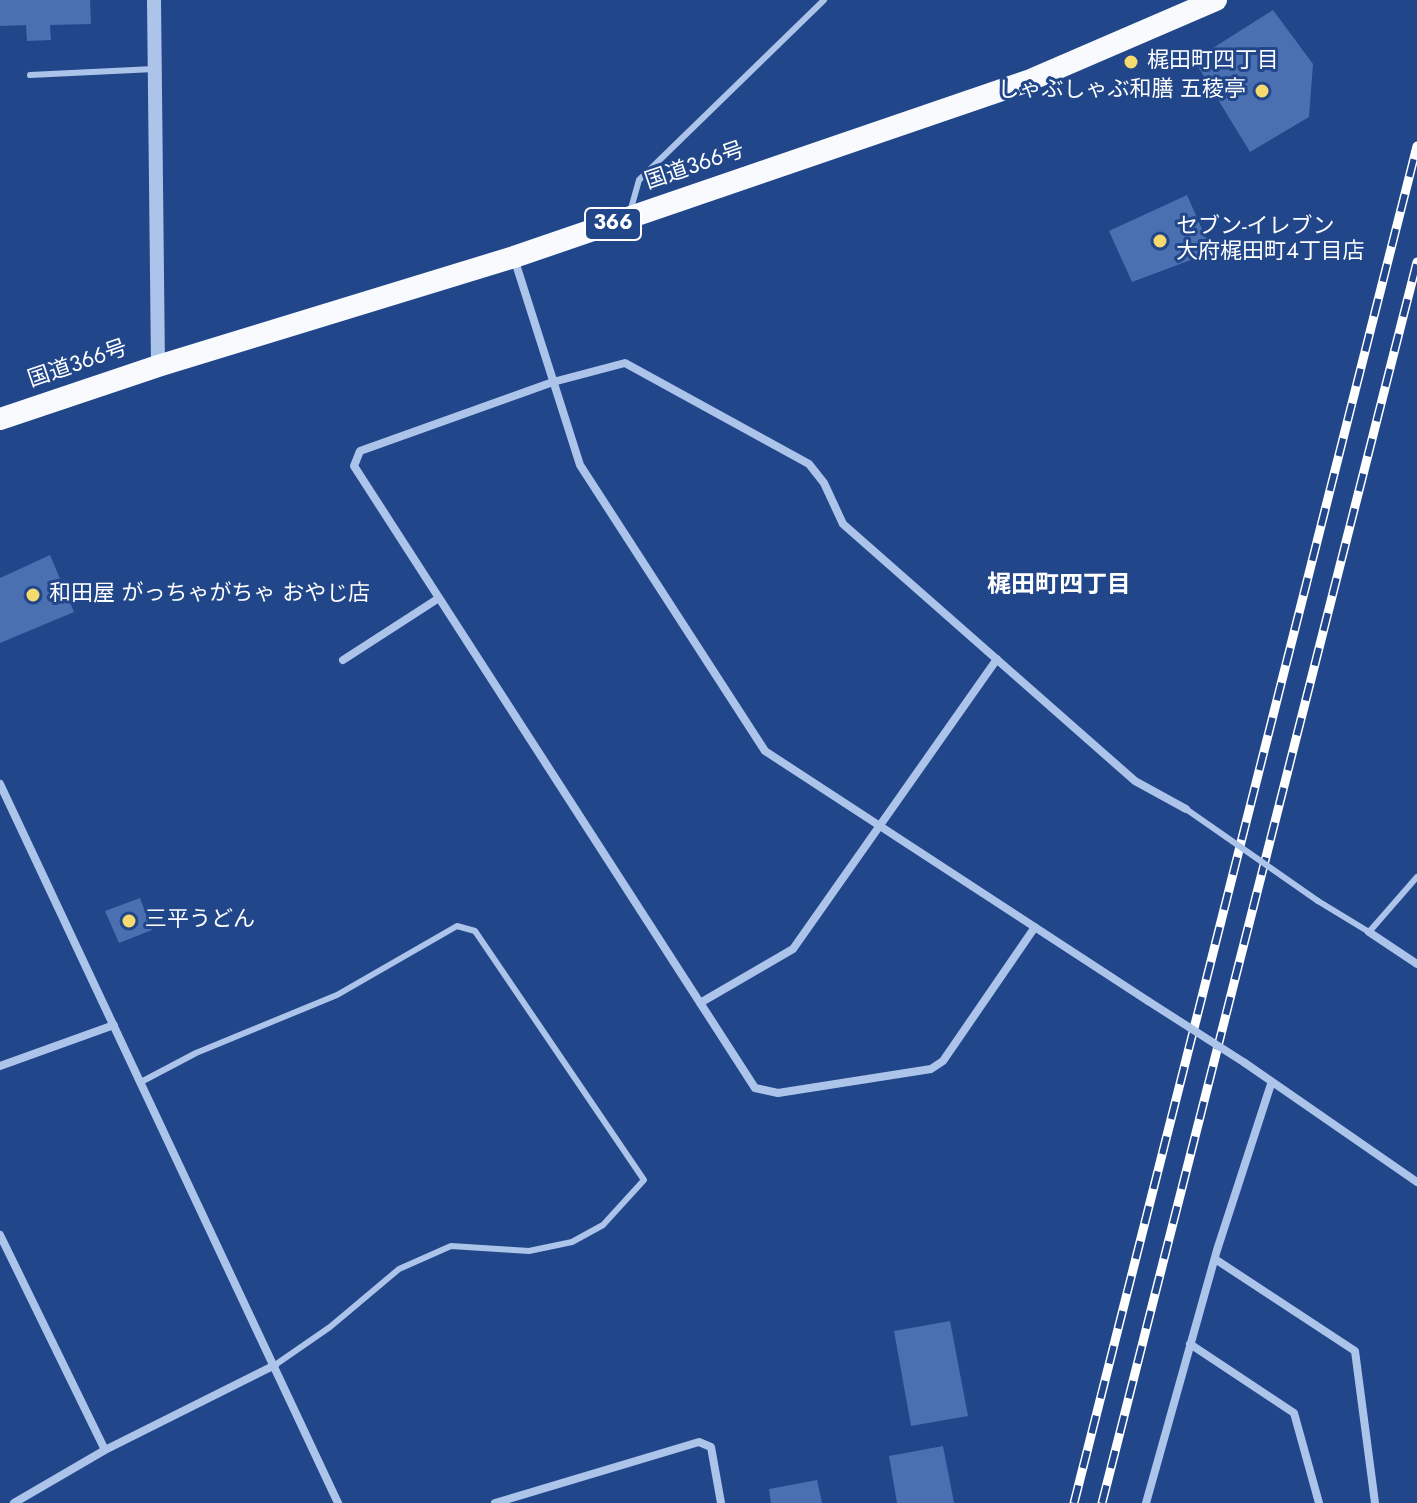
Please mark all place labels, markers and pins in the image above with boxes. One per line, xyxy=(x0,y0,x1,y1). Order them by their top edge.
place label: 梶田町四丁目 xyxy=(1147,49,1279,75)
marker: 梶田町四丁目 xyxy=(1122,53,1140,71)
place label: しゃぶしゃぶ和膳 五稜亭 xyxy=(997,78,1246,104)
marker: しゃぶしゃぶ和膳 五稜亭 xyxy=(1253,82,1271,100)
place label: セブン-イレブン 大府梶田町４丁目店 xyxy=(1176,215,1365,266)
marker: セブン-イレブン 大府梶田町４丁目店 xyxy=(1151,232,1169,250)
place label: 和田屋 がっちゃがちゃ おやじ店 xyxy=(49,582,370,608)
marker: 和田屋 がっちゃがちゃ おやじ店 xyxy=(24,586,42,604)
place label: 三平うどん xyxy=(145,908,255,934)
marker: 三平うどん xyxy=(120,912,138,930)

